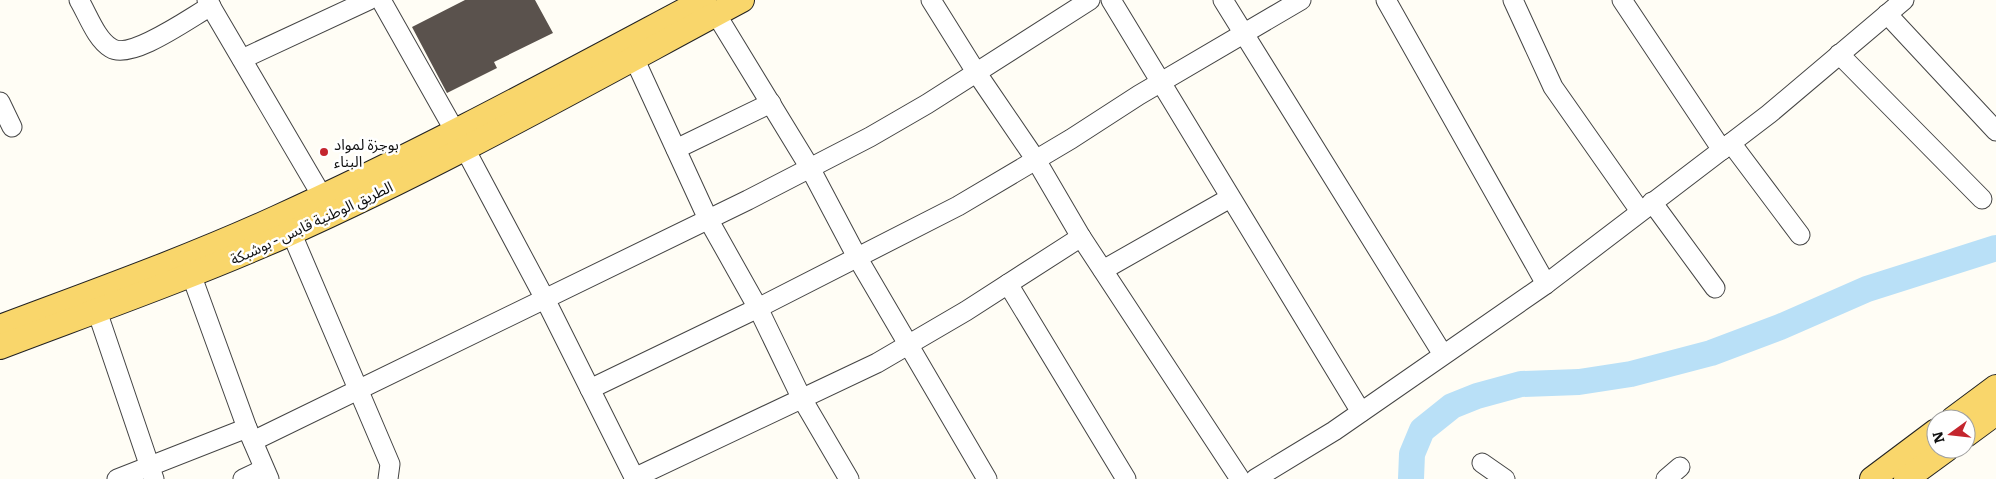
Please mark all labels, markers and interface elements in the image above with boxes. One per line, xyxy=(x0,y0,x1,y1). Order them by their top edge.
place label: بوجزة لمواد البناء xyxy=(334,132,399,172)
marker: بوجزة لمواد البناء xyxy=(318,146,330,158)
street label: الطريق الوطنية قابس - بوشبكة xyxy=(226,174,396,270)
north arrow xyxy=(1926,409,1976,459)
text: N xyxy=(1926,429,1949,446)

